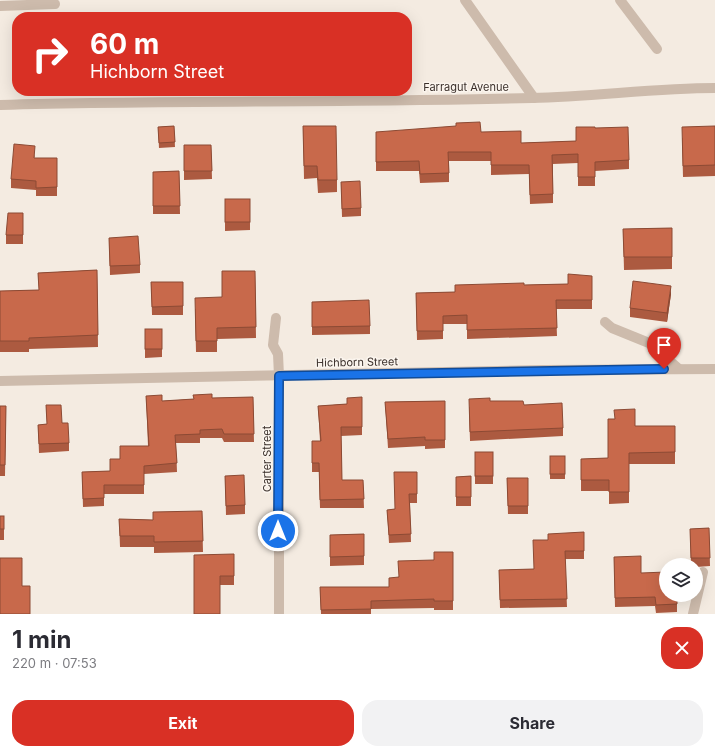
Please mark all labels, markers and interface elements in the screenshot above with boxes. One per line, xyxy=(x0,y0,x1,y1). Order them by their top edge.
text: 60 m xyxy=(90,27,159,61)
icon: right xyxy=(24,28,76,80)
text: Hichborn Street xyxy=(90,61,224,82)
street label: Farragut Avenue xyxy=(423,80,509,94)
pin xyxy=(647,328,681,369)
icon: arrive xyxy=(653,334,675,356)
street label: Hichborn Street xyxy=(316,354,398,370)
street label: Carter Street xyxy=(260,425,274,492)
position arrow xyxy=(257,510,299,552)
map controls xyxy=(659,558,703,602)
button: layers xyxy=(659,558,703,602)
text: 1 min xyxy=(12,625,71,654)
button: close xyxy=(661,627,703,669)
text: 220 m · 07:53 xyxy=(12,655,97,671)
button: Exit xyxy=(12,700,354,746)
button: Share xyxy=(362,700,703,746)

